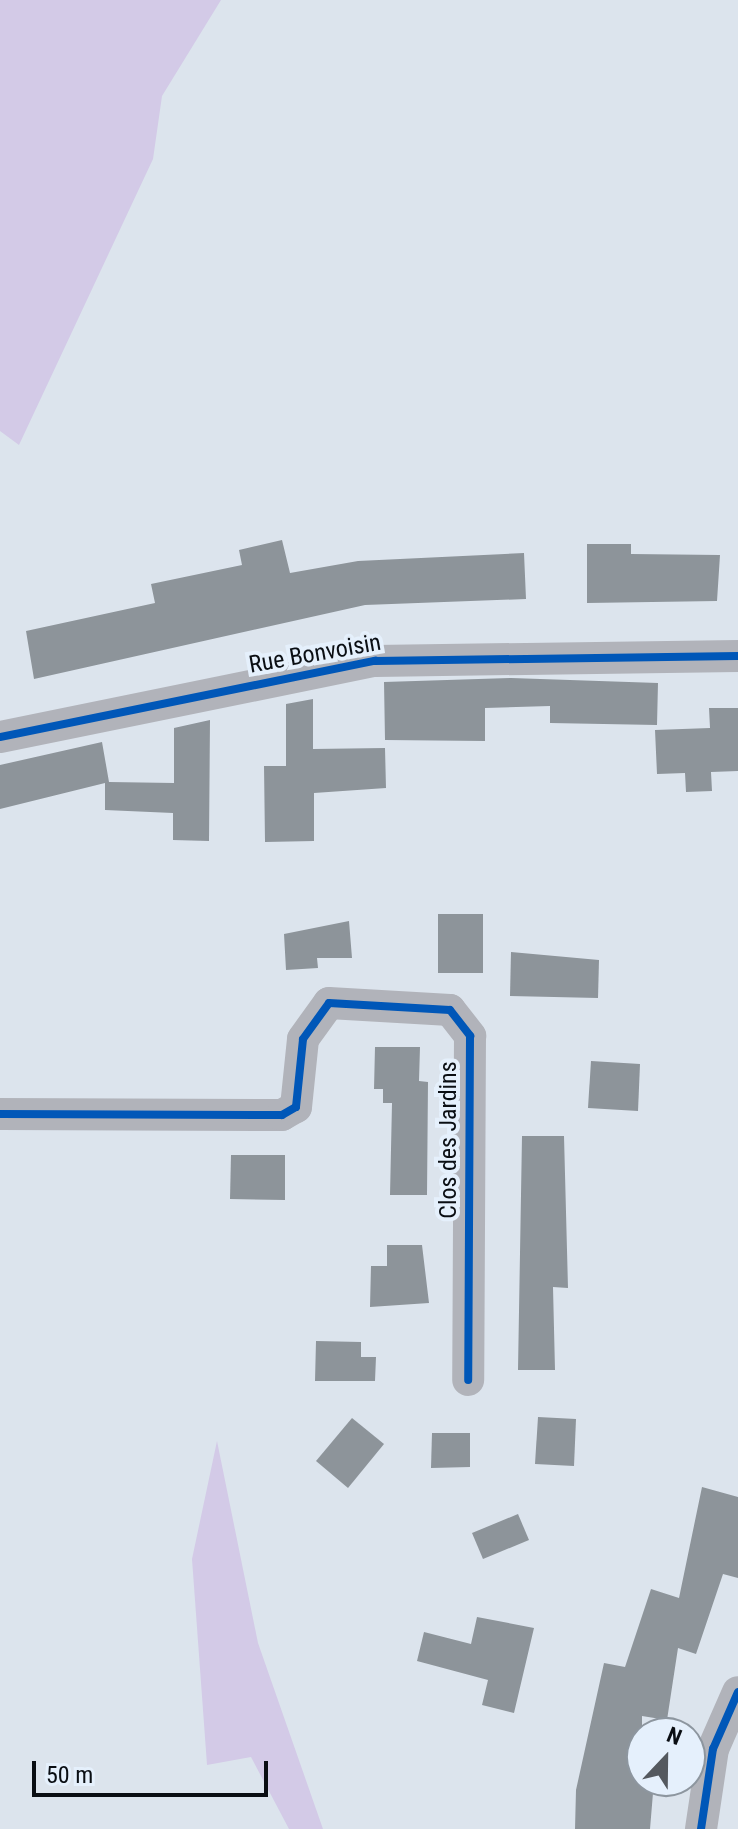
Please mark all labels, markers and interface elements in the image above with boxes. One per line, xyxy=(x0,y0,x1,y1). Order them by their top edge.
street label: Rue Bonvoisin xyxy=(247,628,383,680)
street label: Clos des Jardins xyxy=(435,1061,463,1219)
north arrow xyxy=(626,1717,706,1797)
text: N xyxy=(663,1722,685,1750)
scale bar xyxy=(36,1745,272,1795)
text: 50 m xyxy=(46,1761,93,1789)

